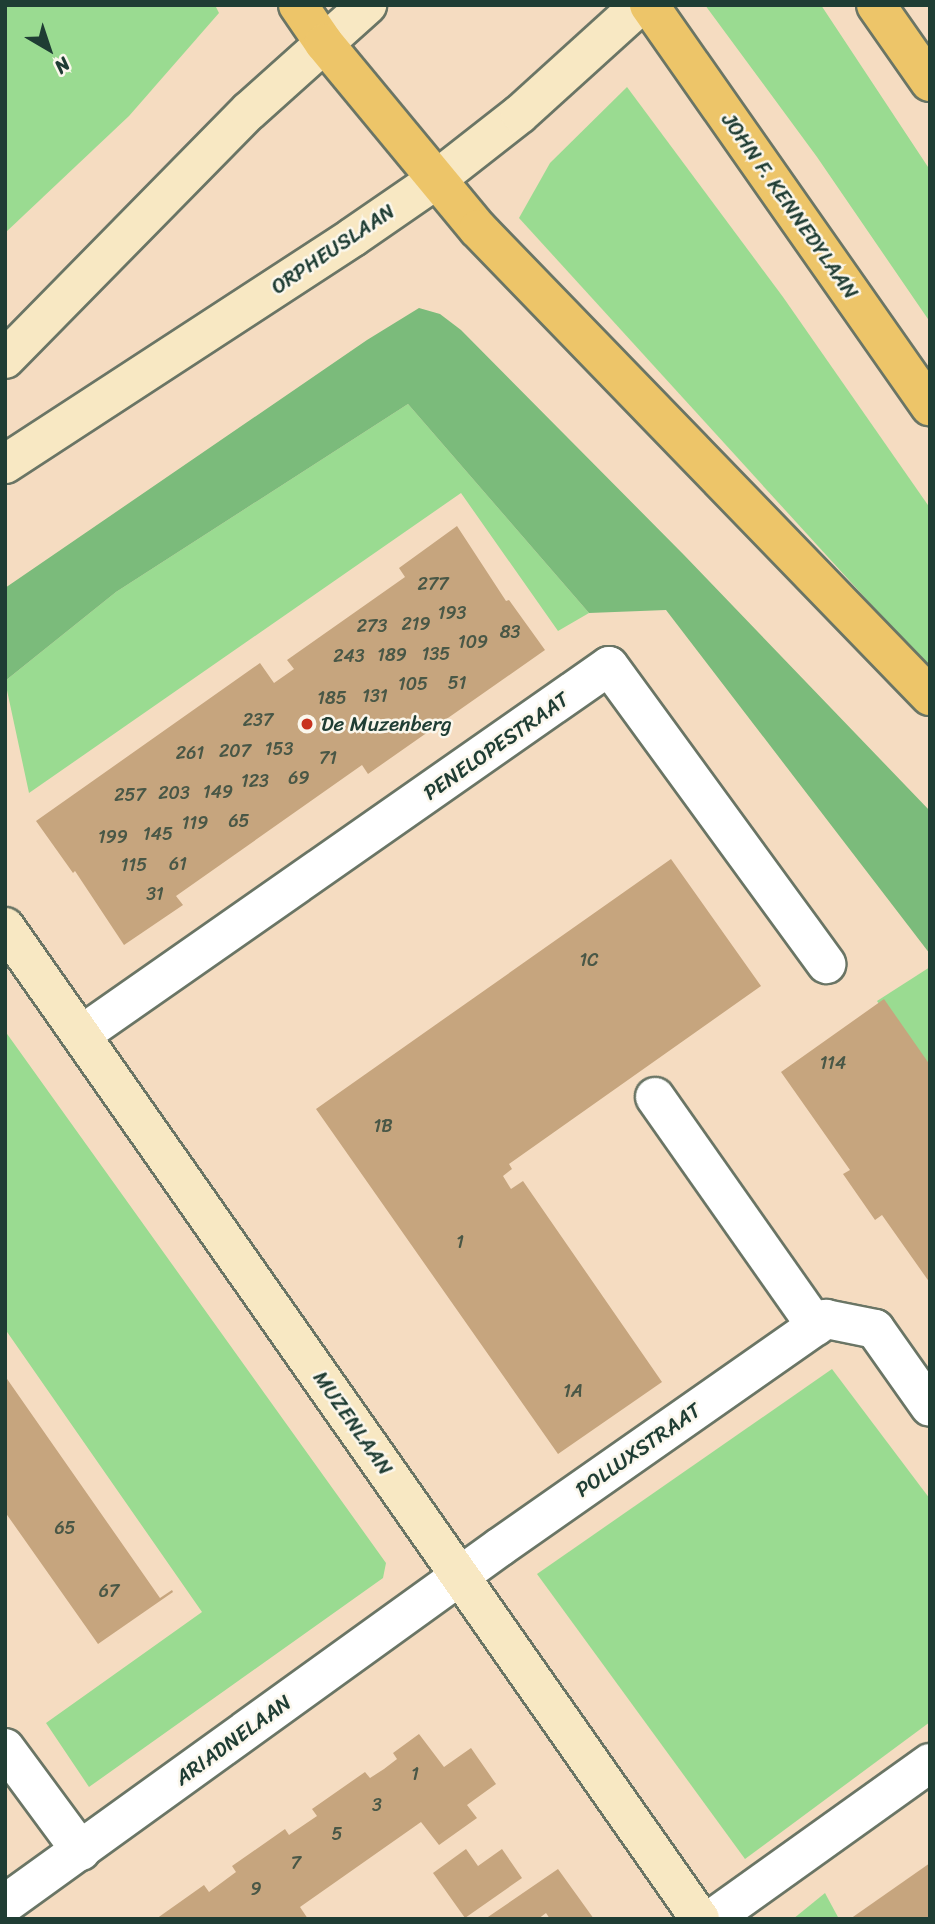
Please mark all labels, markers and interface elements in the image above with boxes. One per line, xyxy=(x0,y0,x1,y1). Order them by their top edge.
north arrow xyxy=(14,14,84,84)
text: N xyxy=(47,49,78,83)
street label: JOHN F. KENNEDYLAAN xyxy=(716,108,864,304)
street label: ORPHEUSLAAN xyxy=(266,198,400,300)
house number: 277 xyxy=(418,573,448,595)
house number: 193 xyxy=(438,602,466,624)
house number: 219 xyxy=(401,613,431,635)
house number: 273 xyxy=(357,615,387,637)
house number: 83 xyxy=(500,621,520,643)
house number: 109 xyxy=(458,631,488,653)
house number: 135 xyxy=(422,643,450,665)
house number: 189 xyxy=(377,644,407,666)
house number: 243 xyxy=(333,645,365,667)
house number: 51 xyxy=(448,672,466,694)
house number: 105 xyxy=(398,673,428,695)
house number: 131 xyxy=(362,685,388,707)
house number: 185 xyxy=(317,687,347,709)
street label: PENELOPESTRAAT xyxy=(419,687,573,805)
house number: 237 xyxy=(243,709,273,731)
place label: De Muzenberg xyxy=(321,711,451,737)
marker: De Muzenberg xyxy=(299,716,315,732)
house number: 153 xyxy=(265,738,293,760)
house number: 207 xyxy=(219,740,251,762)
house number: 261 xyxy=(176,742,204,764)
house number: 71 xyxy=(319,747,337,769)
house number: 69 xyxy=(288,767,310,789)
house number: 123 xyxy=(241,770,269,792)
house number: 149 xyxy=(203,781,233,803)
house number: 203 xyxy=(158,782,190,804)
house number: 257 xyxy=(114,784,146,806)
house number: 65 xyxy=(228,810,250,832)
house number: 119 xyxy=(182,812,208,834)
house number: 145 xyxy=(143,823,173,845)
house number: 199 xyxy=(98,826,128,848)
house number: 61 xyxy=(169,853,187,875)
house number: 115 xyxy=(121,854,147,876)
house number: 31 xyxy=(146,883,164,905)
house number: 1C xyxy=(580,949,598,971)
house number: 114 xyxy=(820,1052,846,1074)
house number: 1B xyxy=(373,1115,393,1137)
house number: 1 xyxy=(456,1231,464,1253)
street label: MUZENLAAN xyxy=(308,1366,398,1480)
house number: 1A xyxy=(563,1380,583,1402)
street label: POLLUXSTRAAT xyxy=(571,1398,705,1502)
house number: 65 xyxy=(54,1517,76,1539)
house number: 67 xyxy=(99,1580,119,1602)
street label: ARIADNELAAN xyxy=(170,1689,296,1791)
house number: 1 xyxy=(411,1763,419,1785)
house number: 3 xyxy=(372,1794,382,1816)
house number: 5 xyxy=(332,1823,342,1845)
house number: 7 xyxy=(291,1852,301,1874)
house number: 9 xyxy=(250,1878,262,1900)

